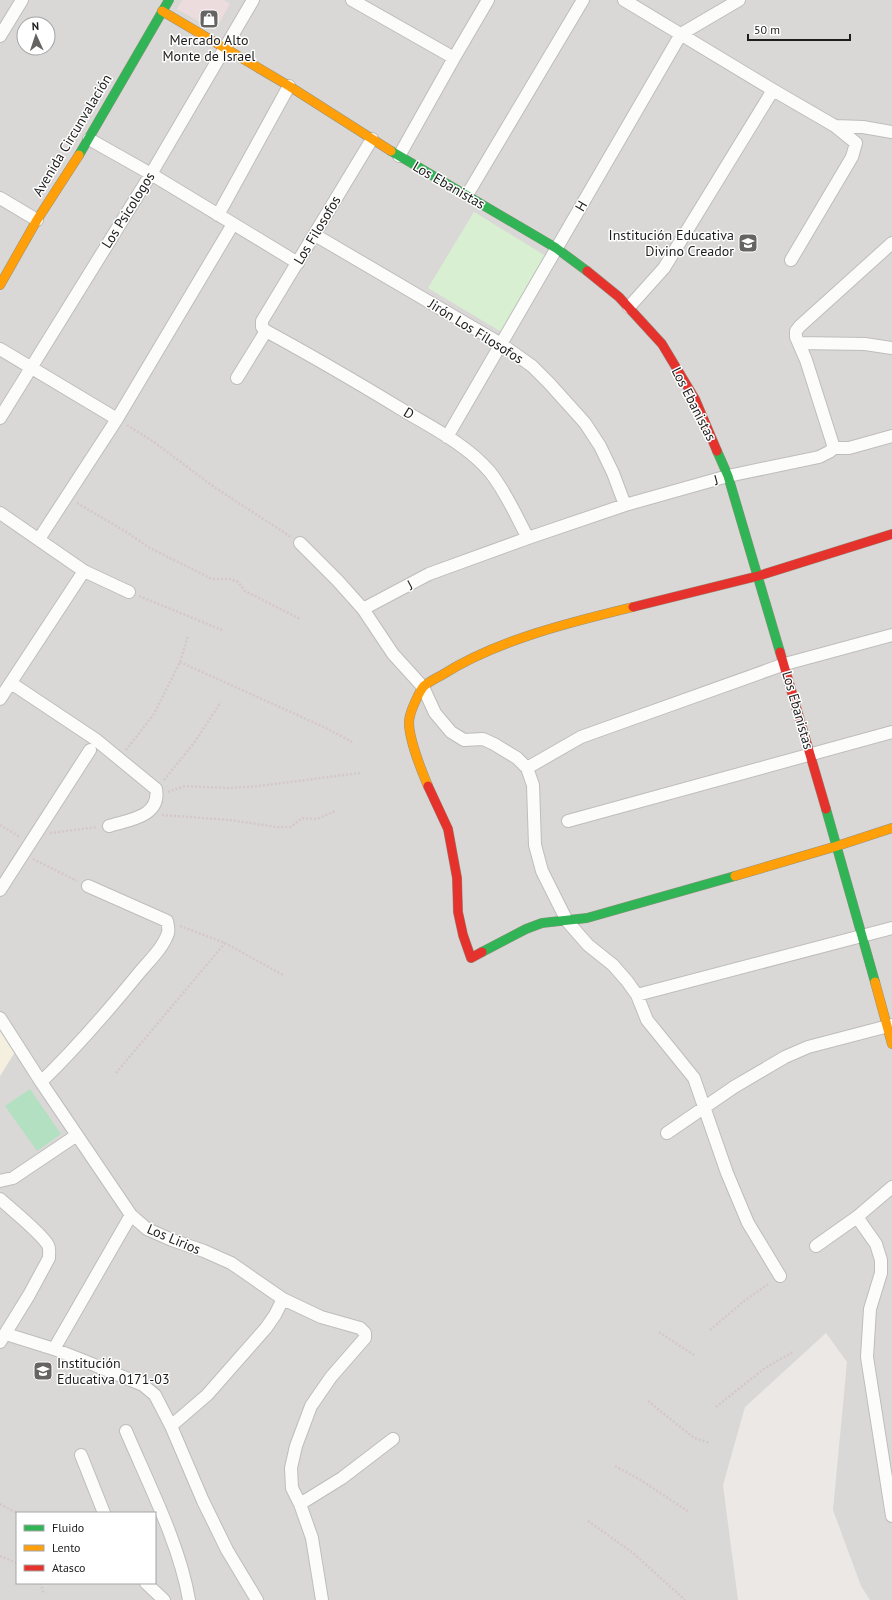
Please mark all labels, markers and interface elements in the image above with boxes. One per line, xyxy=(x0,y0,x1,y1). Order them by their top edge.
shop icon: Mercado Alto Monte de Israel xyxy=(198,8,220,30)
north arrow xyxy=(16,16,56,56)
scale bar xyxy=(748,16,850,42)
text: N xyxy=(31,19,39,33)
text: 50 m xyxy=(754,22,780,37)
place label: Mercado Alto Monte de Israel xyxy=(163,31,255,65)
street label: Avenida Circunvalación xyxy=(28,71,116,199)
street label: Los Ebanistas xyxy=(410,157,488,213)
street label: Los Psicologos xyxy=(97,168,159,251)
street label: Los Filosofos xyxy=(289,192,345,268)
street label: H xyxy=(571,197,591,215)
place label: Institución Educativa Divino Creador xyxy=(609,226,734,260)
school or university icon: Institución Educativa Divino Creador xyxy=(737,232,759,254)
street label: Jirón Los Filosofos xyxy=(424,294,527,367)
street label: Los Ebanistas xyxy=(668,364,720,444)
street label: D xyxy=(400,403,418,423)
street label: J xyxy=(711,471,720,489)
street label: J xyxy=(403,576,416,594)
street label: Los Ebanistas xyxy=(778,669,818,751)
street label: Los Lirios xyxy=(145,1220,204,1258)
place label: Institución Educativa 0171-03 xyxy=(57,1354,170,1388)
school or university icon: Institución Educativa 0171-03 xyxy=(32,1360,54,1382)
legend xyxy=(16,1512,156,1584)
text: Fluido xyxy=(52,1520,84,1535)
text: Lento xyxy=(52,1540,81,1555)
text: Atasco xyxy=(52,1560,85,1575)

